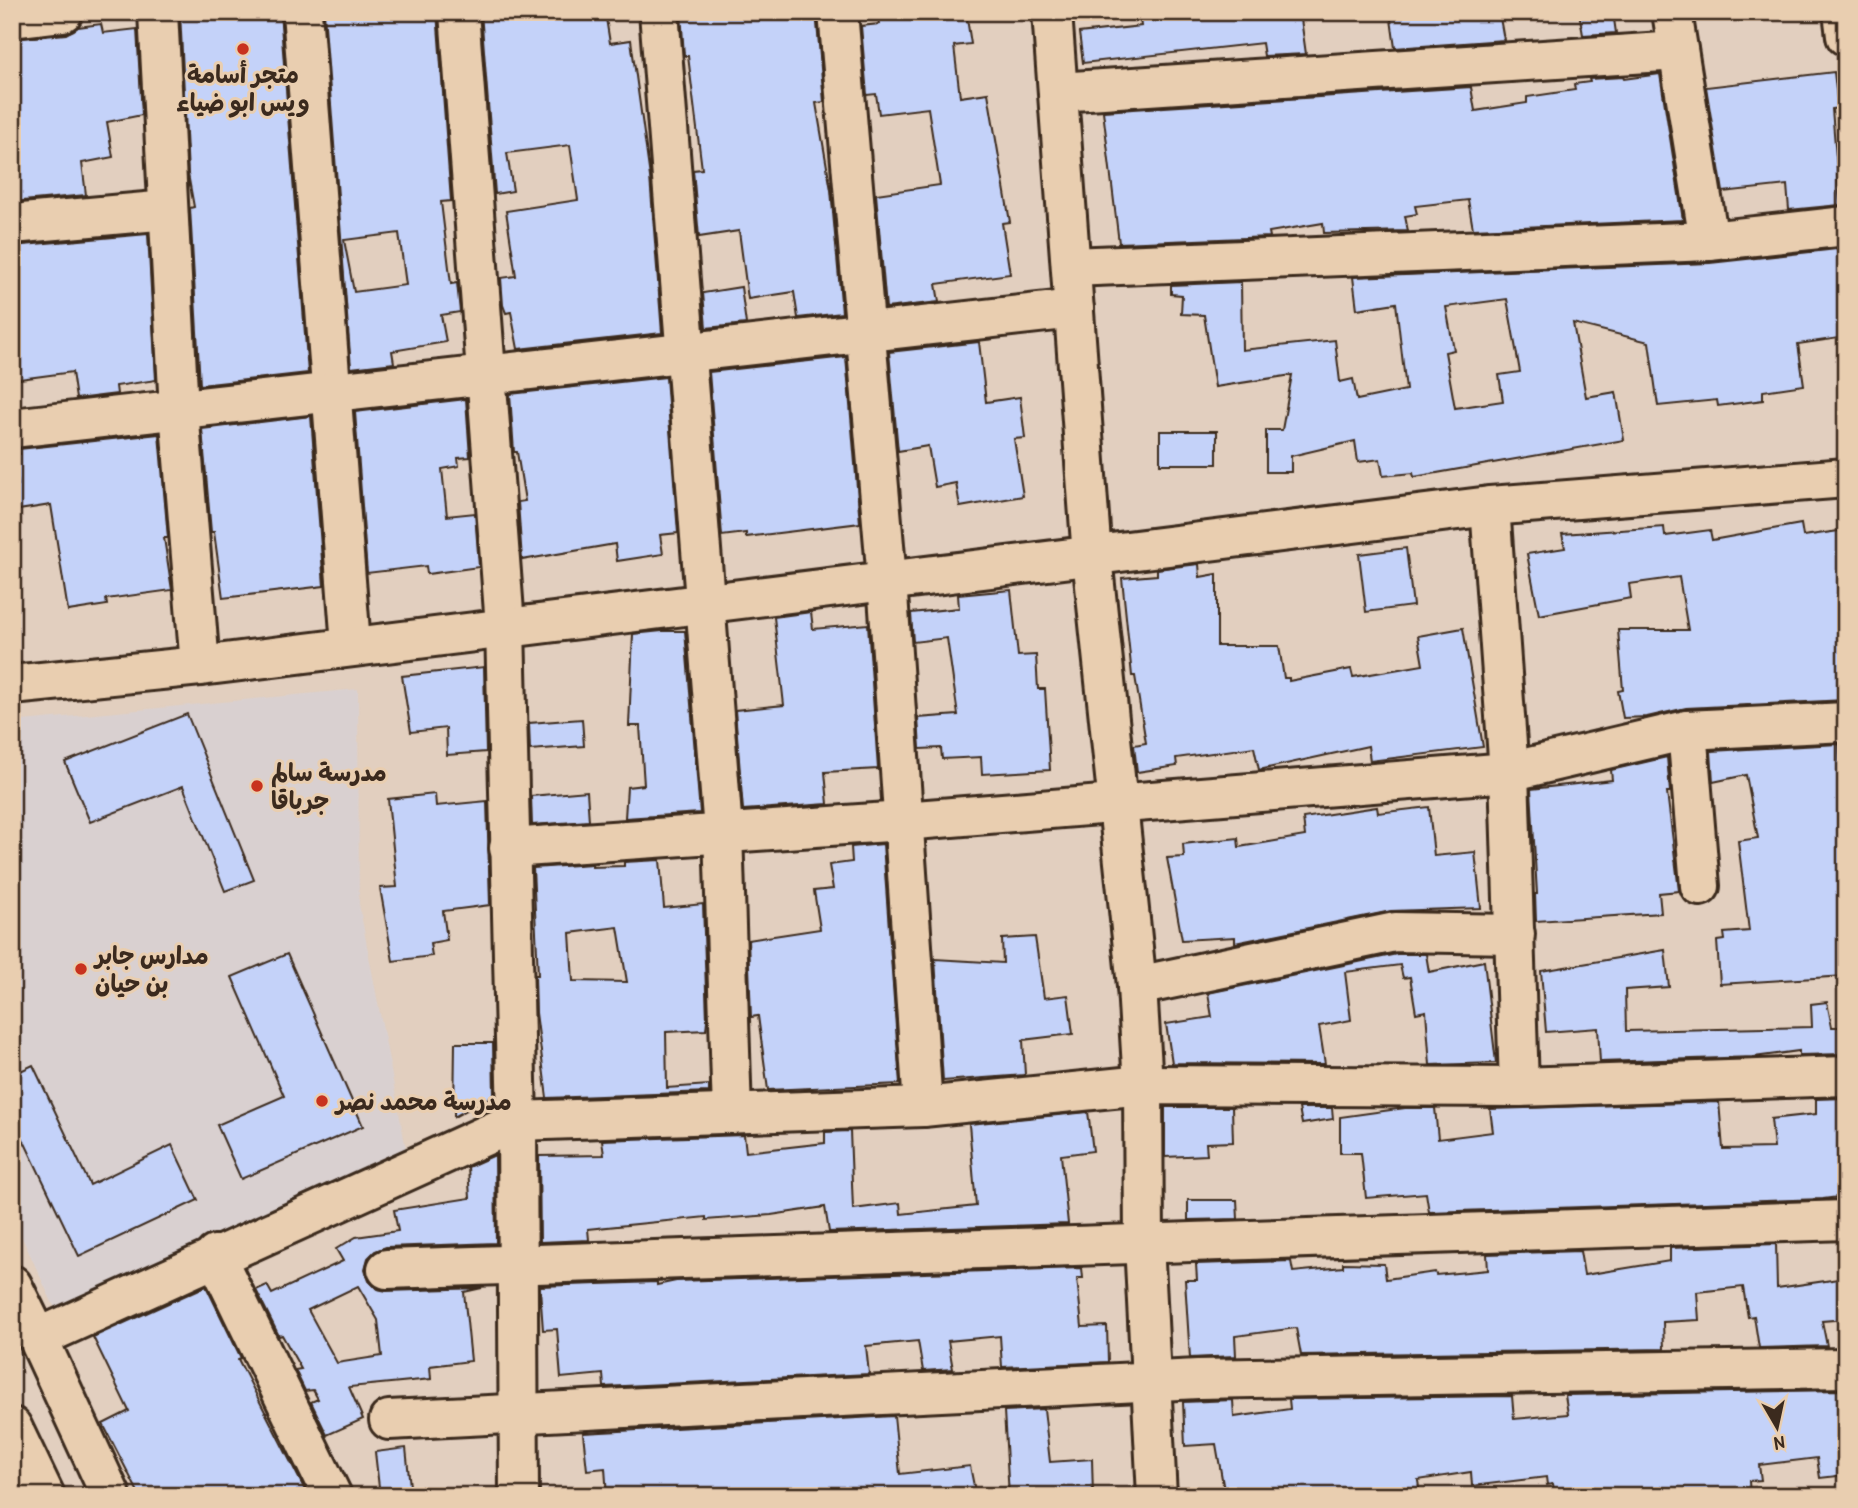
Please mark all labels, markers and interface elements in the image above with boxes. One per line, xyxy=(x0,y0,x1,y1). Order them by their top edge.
marker: متجر أسامة ويس ابو ضياء xyxy=(235,41,251,57)
place label: متجر أسامة ويس ابو ضياء xyxy=(176,58,310,118)
place label: مدرسة سالم جرباقا xyxy=(271,756,387,816)
marker: مدرسة سالم جرباقا xyxy=(249,778,265,794)
place label: مدارس جابر بن حيان xyxy=(93,939,209,999)
marker: مدارس جابر بن حيان xyxy=(73,961,89,977)
place label: مدرسة محمد نصر xyxy=(334,1085,512,1117)
marker: مدرسة محمد نصر xyxy=(314,1093,330,1109)
north arrow xyxy=(1742,1392,1812,1462)
text: N xyxy=(1773,1430,1787,1457)

